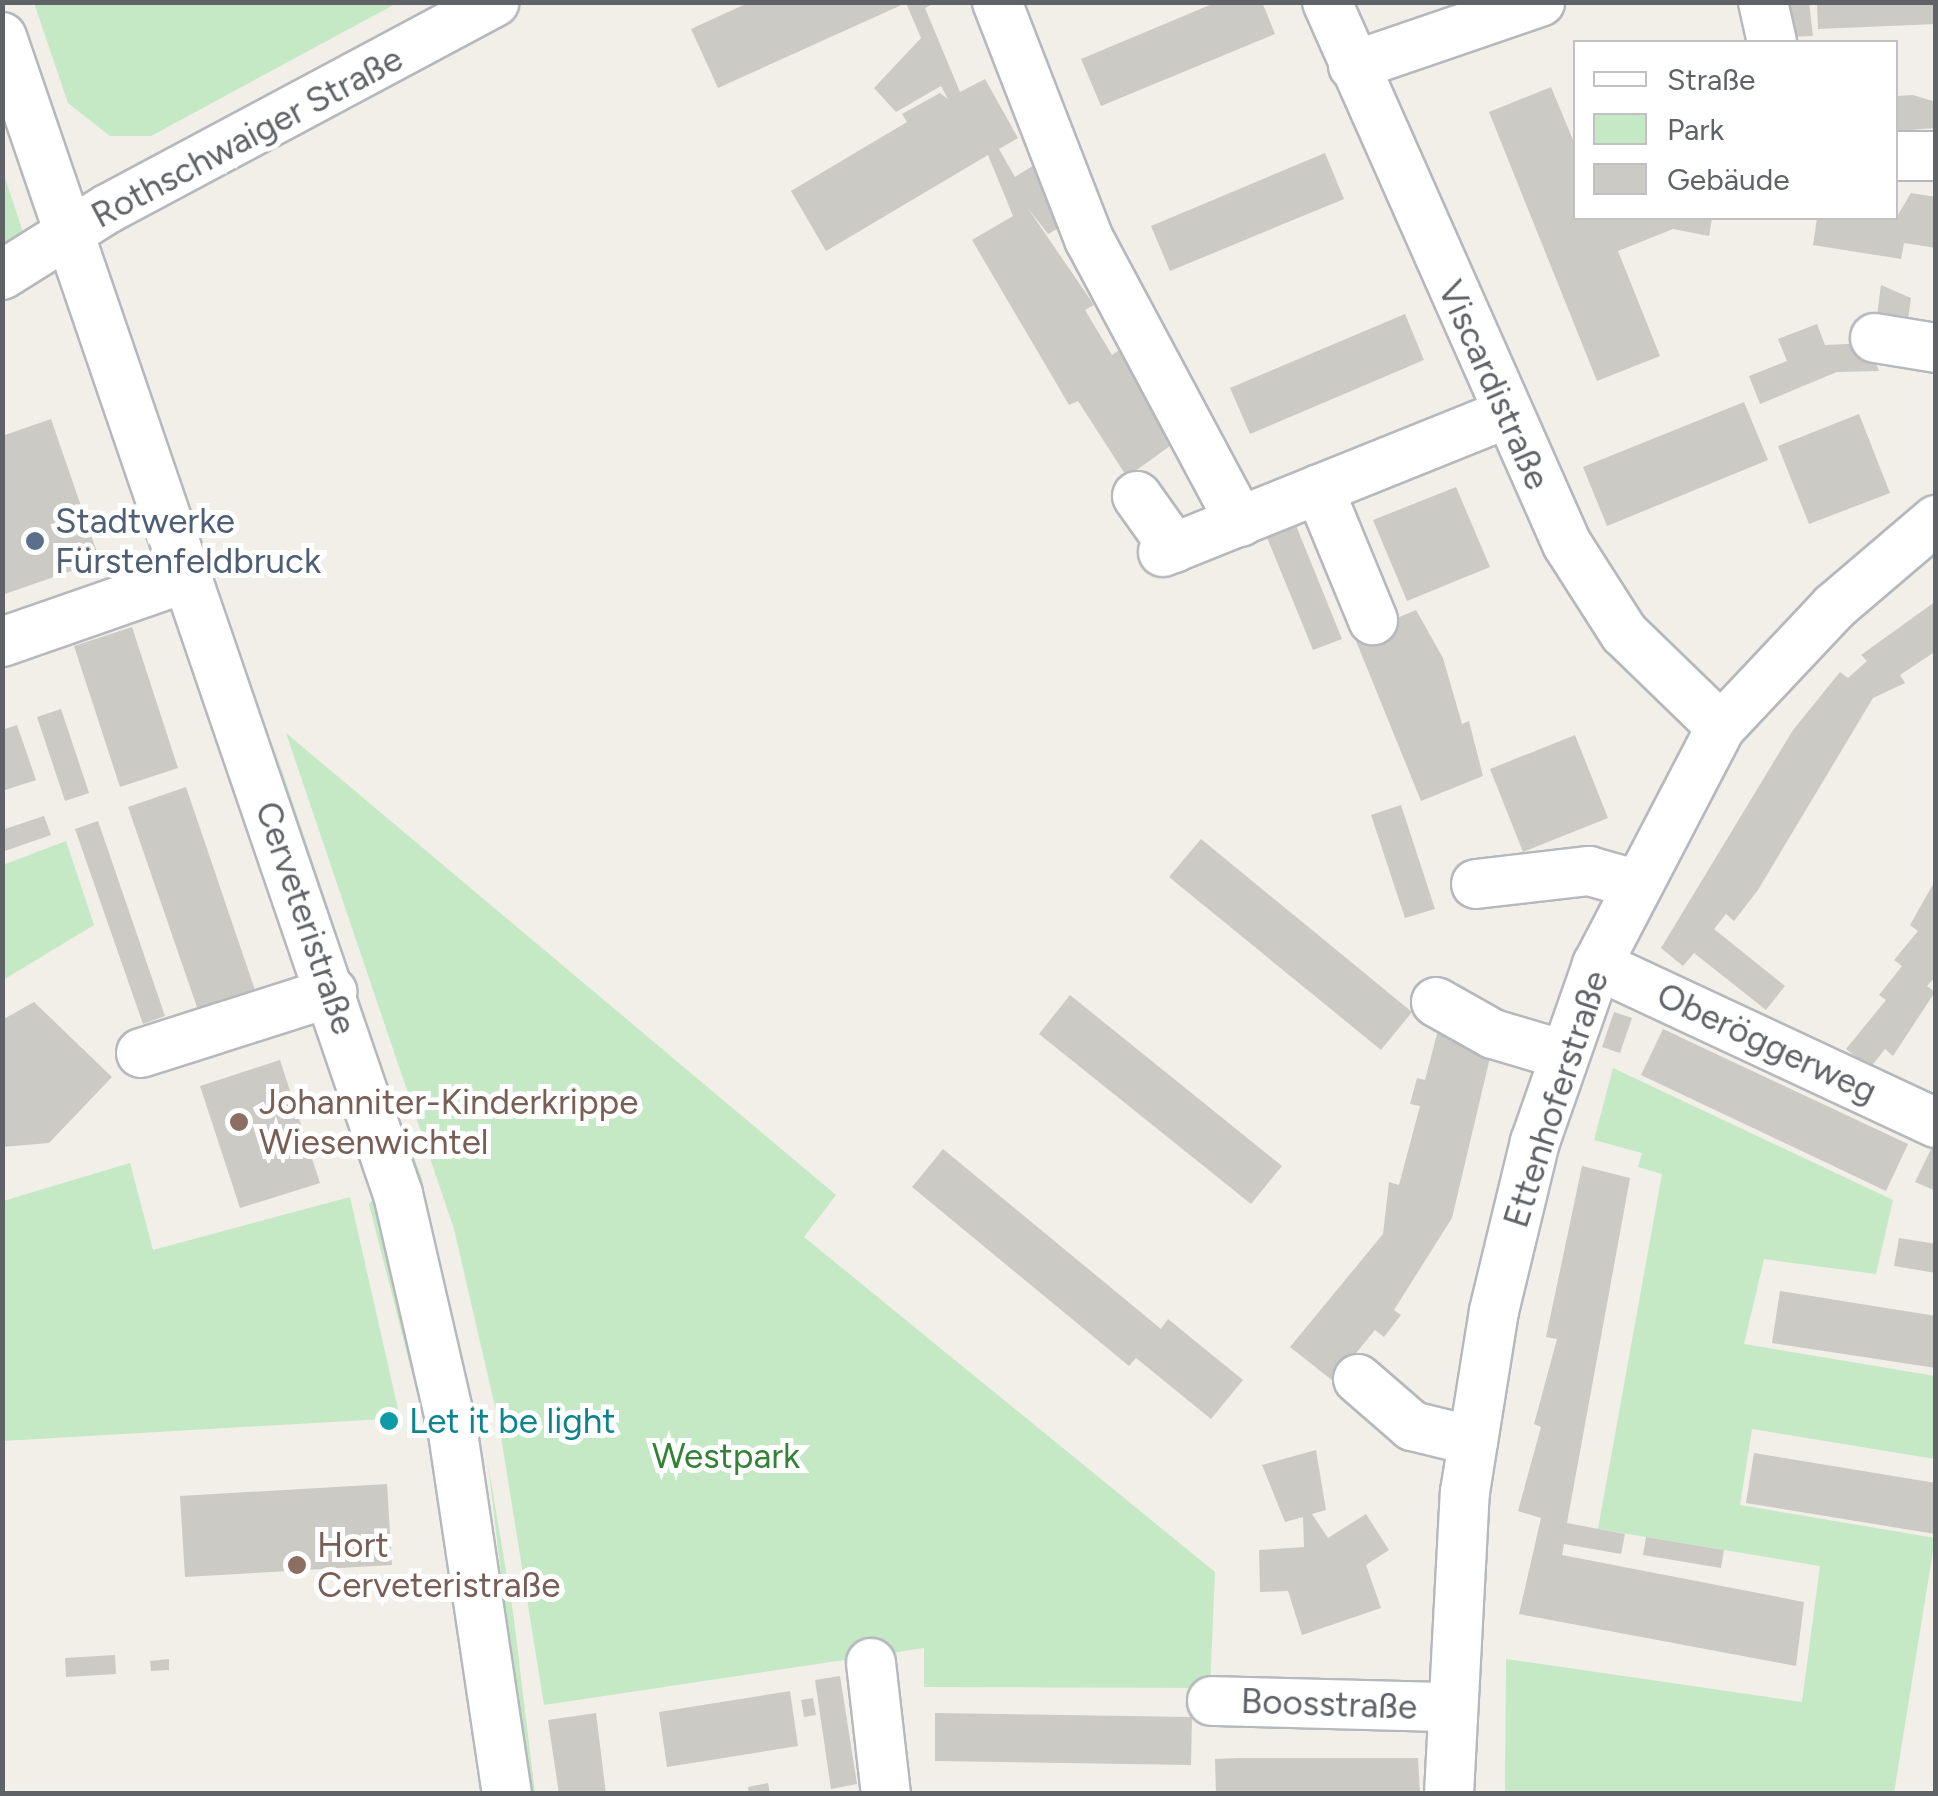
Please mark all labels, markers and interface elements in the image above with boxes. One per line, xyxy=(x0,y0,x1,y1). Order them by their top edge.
street label: Rothschwaiger Straße xyxy=(84,37,410,237)
legend xyxy=(1573,40,1898,220)
text: Straße xyxy=(1667,61,1756,98)
text: Park xyxy=(1667,111,1724,148)
text: Gebäude xyxy=(1667,161,1790,198)
street label: Viscardistraße xyxy=(1429,274,1559,496)
place label: Stadtwerke Fürstenfeldbruck xyxy=(55,500,321,582)
marker: Stadtwerke Fürstenfeldbruck xyxy=(24,530,46,552)
street label: Cerveteristraße xyxy=(247,796,365,1040)
street label: Ettenhoferstraße xyxy=(1495,965,1617,1233)
street label: Oberöggerweg xyxy=(1650,974,1884,1112)
place label: Johanniter-Kinderkrippe Wiesenwichtel xyxy=(259,1081,638,1163)
marker: Johanniter-Kinderkrippe Wiesenwichtel xyxy=(228,1111,250,1133)
place label: Let it be light xyxy=(409,1400,616,1442)
marker: Let it be light xyxy=(378,1410,400,1432)
park label: Westpark xyxy=(652,1435,800,1477)
place label: Hort Cerveteristraße xyxy=(317,1524,560,1606)
marker: Hort Cerveteristraße xyxy=(286,1554,308,1576)
street label: Boosstraße xyxy=(1240,1680,1418,1728)

